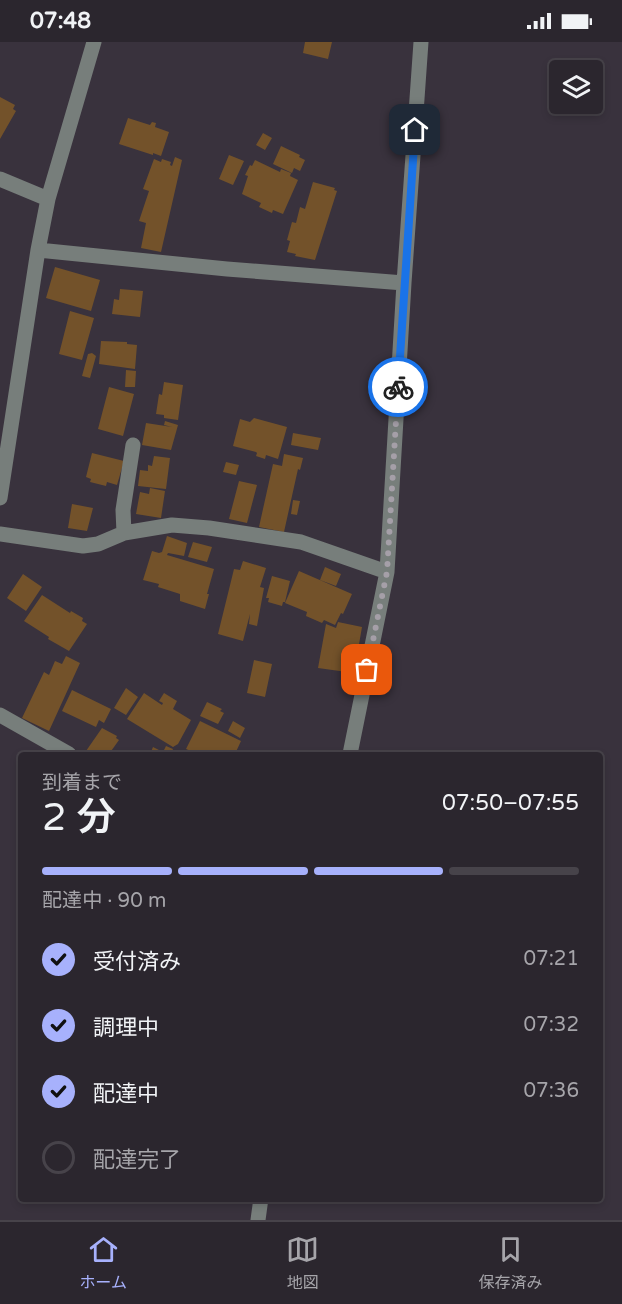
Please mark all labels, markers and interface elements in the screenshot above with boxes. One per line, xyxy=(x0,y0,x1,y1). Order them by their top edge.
text: 07:48 xyxy=(30,8,91,34)
map controls xyxy=(549,60,603,114)
button: layers xyxy=(549,60,603,114)
pin xyxy=(389,104,440,155)
icon: home xyxy=(398,113,431,146)
courier xyxy=(368,357,428,417)
icon: bike xyxy=(382,371,415,404)
pin xyxy=(341,644,392,695)
icon: bag xyxy=(350,653,383,686)
text: 到着まで xyxy=(42,771,122,795)
text: 07:50–07:55 xyxy=(442,790,579,816)
text: 2 分 xyxy=(42,794,116,841)
text: 配達中 · 90 m xyxy=(42,889,166,913)
icon: check xyxy=(42,943,75,976)
text: 07:21 xyxy=(524,947,579,971)
text: 受付済み xyxy=(93,949,181,975)
icon: check xyxy=(42,1009,75,1042)
text: 07:32 xyxy=(524,1013,579,1037)
text: 調理中 xyxy=(93,1015,159,1041)
icon: check xyxy=(42,1075,75,1108)
text: 07:36 xyxy=(524,1079,579,1103)
text: 配達中 xyxy=(93,1081,159,1107)
text: 配達完了 xyxy=(93,1147,181,1173)
tab: ホーム xyxy=(80,1233,127,1293)
tab: 地図 xyxy=(286,1233,319,1293)
tab: 保存済み xyxy=(478,1233,542,1293)

